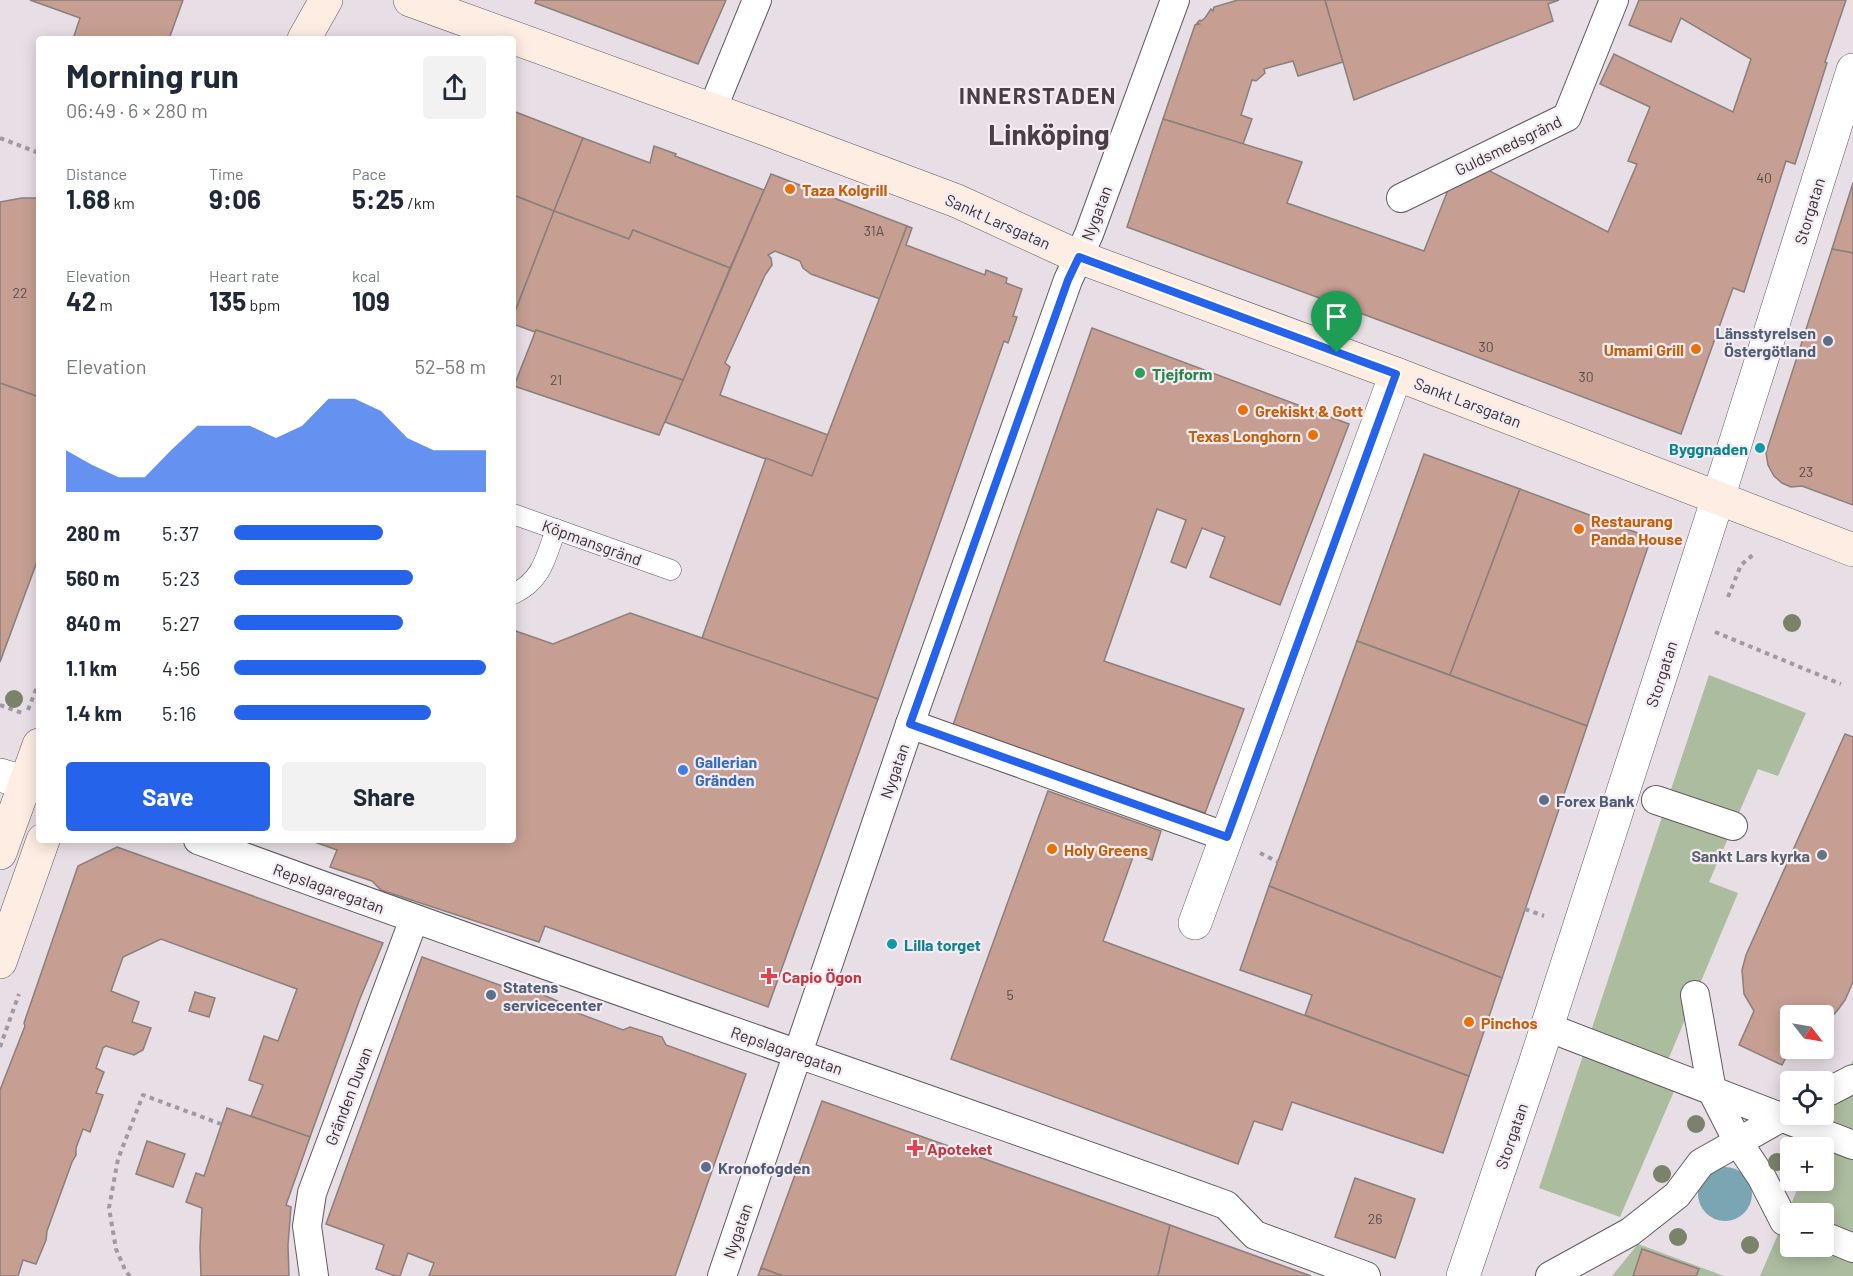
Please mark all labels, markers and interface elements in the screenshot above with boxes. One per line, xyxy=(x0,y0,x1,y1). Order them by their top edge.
text: Morning run xyxy=(66,55,239,95)
button: share xyxy=(423,56,486,119)
district label: INNERSTADEN xyxy=(959,82,1117,108)
text: 06:49 · 6 × 280 m xyxy=(66,98,208,122)
street label: Guldsmedsgränd xyxy=(1452,111,1564,179)
district label: Linköping xyxy=(988,117,1110,151)
text: Distance xyxy=(66,164,127,183)
text: Time xyxy=(209,164,244,183)
text: Pace xyxy=(352,164,386,183)
house number: 40 xyxy=(1756,169,1772,186)
street label: Storgatan xyxy=(1790,175,1828,247)
place label: Taza Kolgrill xyxy=(802,180,888,199)
marker: Taza Kolgrill xyxy=(783,182,797,196)
text: 1.68 xyxy=(66,183,110,214)
text: 9:06 xyxy=(209,183,261,214)
text: 5:25 xyxy=(352,183,404,214)
street label: Nygatan xyxy=(1077,183,1115,243)
street label: Sankt Larsgatan xyxy=(942,189,1054,253)
text: km xyxy=(110,193,135,212)
text: /km xyxy=(404,193,435,212)
house number: 31A xyxy=(864,222,885,239)
text: Elevation xyxy=(66,266,130,285)
text: Heart rate xyxy=(209,266,279,285)
text: kcal xyxy=(352,266,380,285)
house number: 22 xyxy=(12,284,28,301)
text: 42 xyxy=(66,285,96,316)
text: 135 xyxy=(209,285,246,316)
text: 109 xyxy=(352,285,390,316)
pin xyxy=(1311,291,1362,353)
text: m xyxy=(96,295,113,314)
text: bpm xyxy=(246,295,280,314)
icon: arrive xyxy=(1320,300,1353,333)
place label: Länsstyrelsen Östergötland xyxy=(1715,323,1816,360)
marker: Länsstyrelsen Östergötland xyxy=(1821,334,1835,348)
house number: 30 xyxy=(1478,338,1494,355)
place label: Umami Grill xyxy=(1604,340,1684,359)
marker: Umami Grill xyxy=(1689,342,1703,356)
text: Elevation xyxy=(66,354,147,378)
text: 52–58 m xyxy=(415,354,486,378)
place label: Tjejform xyxy=(1152,364,1212,383)
marker: Tjejform xyxy=(1133,366,1147,380)
house number: 30 xyxy=(1578,368,1594,385)
house number: 21 xyxy=(550,371,562,388)
street label: Sankt Larsgatan xyxy=(1412,373,1524,431)
place label: Grekiskt & Gott xyxy=(1255,401,1363,420)
marker: Grekiskt & Gott xyxy=(1236,403,1250,417)
place label: Texas Longhorn xyxy=(1188,426,1301,445)
marker: Texas Longhorn xyxy=(1306,428,1320,442)
place label: Byggnaden xyxy=(1669,439,1748,458)
marker: Byggnaden xyxy=(1753,441,1767,455)
house number: 23 xyxy=(1799,463,1813,480)
place label: Restaurang Panda House xyxy=(1591,511,1683,548)
street label: Köpmansgränd xyxy=(540,515,644,569)
text: 280 m xyxy=(66,521,120,545)
text: 5:37 xyxy=(162,521,199,545)
marker: Restaurang Panda House xyxy=(1572,522,1586,536)
text: 560 m xyxy=(66,566,120,590)
text: 5:23 xyxy=(162,566,200,590)
text: 840 m xyxy=(66,611,121,635)
text: 5:27 xyxy=(162,611,199,635)
street label: Storgatan xyxy=(1641,638,1681,710)
text: 1.1 km xyxy=(66,656,117,680)
text: 4:56 xyxy=(162,656,200,680)
text: 1.4 km xyxy=(66,701,122,725)
text: 5:16 xyxy=(162,701,196,725)
street label: Nygatan xyxy=(876,741,912,801)
place label: Gallerian Gränden xyxy=(695,752,757,789)
button: Save xyxy=(66,762,270,831)
button: Share xyxy=(282,762,486,831)
marker: Gallerian Gränden xyxy=(676,763,690,777)
place label: Forex Bank xyxy=(1556,791,1635,810)
marker: Forex Bank xyxy=(1537,793,1551,807)
place label: Holy Greens xyxy=(1064,840,1148,859)
marker: Holy Greens xyxy=(1045,842,1059,856)
place label: Sankt Lars kyrka xyxy=(1691,846,1810,865)
marker: Sankt Lars kyrka xyxy=(1815,848,1829,862)
street label: Repslagaregatan xyxy=(271,859,387,917)
place label: Lilla torget xyxy=(904,935,981,954)
marker: Lilla torget xyxy=(885,937,899,951)
marker: Capio Ögon xyxy=(760,967,778,985)
place label: Capio Ögon xyxy=(782,967,862,986)
place label: Statens servicecenter xyxy=(503,977,603,1014)
house number: 5 xyxy=(1006,986,1014,1003)
marker: Statens servicecenter xyxy=(484,988,498,1002)
north arrow xyxy=(1780,1005,1834,1059)
map controls xyxy=(1780,1005,1834,1257)
place label: Pinchos xyxy=(1481,1013,1538,1032)
marker: Pinchos xyxy=(1462,1015,1476,1029)
street label: Repslagaregatan xyxy=(729,1022,845,1078)
street label: Gränden Duvan xyxy=(321,1044,375,1148)
button: locate xyxy=(1780,1071,1834,1125)
street label: Storgatan xyxy=(1491,1100,1531,1172)
button: + xyxy=(1780,1137,1834,1191)
place label: Apoteket xyxy=(927,1139,993,1158)
marker: Apoteket xyxy=(908,1141,922,1155)
place label: Kronofogden xyxy=(718,1158,810,1177)
marker: Kronofogden xyxy=(699,1160,713,1174)
street label: Nygatan xyxy=(719,1201,755,1261)
button: − xyxy=(1780,1203,1834,1257)
house number: 26 xyxy=(1368,1210,1382,1227)

